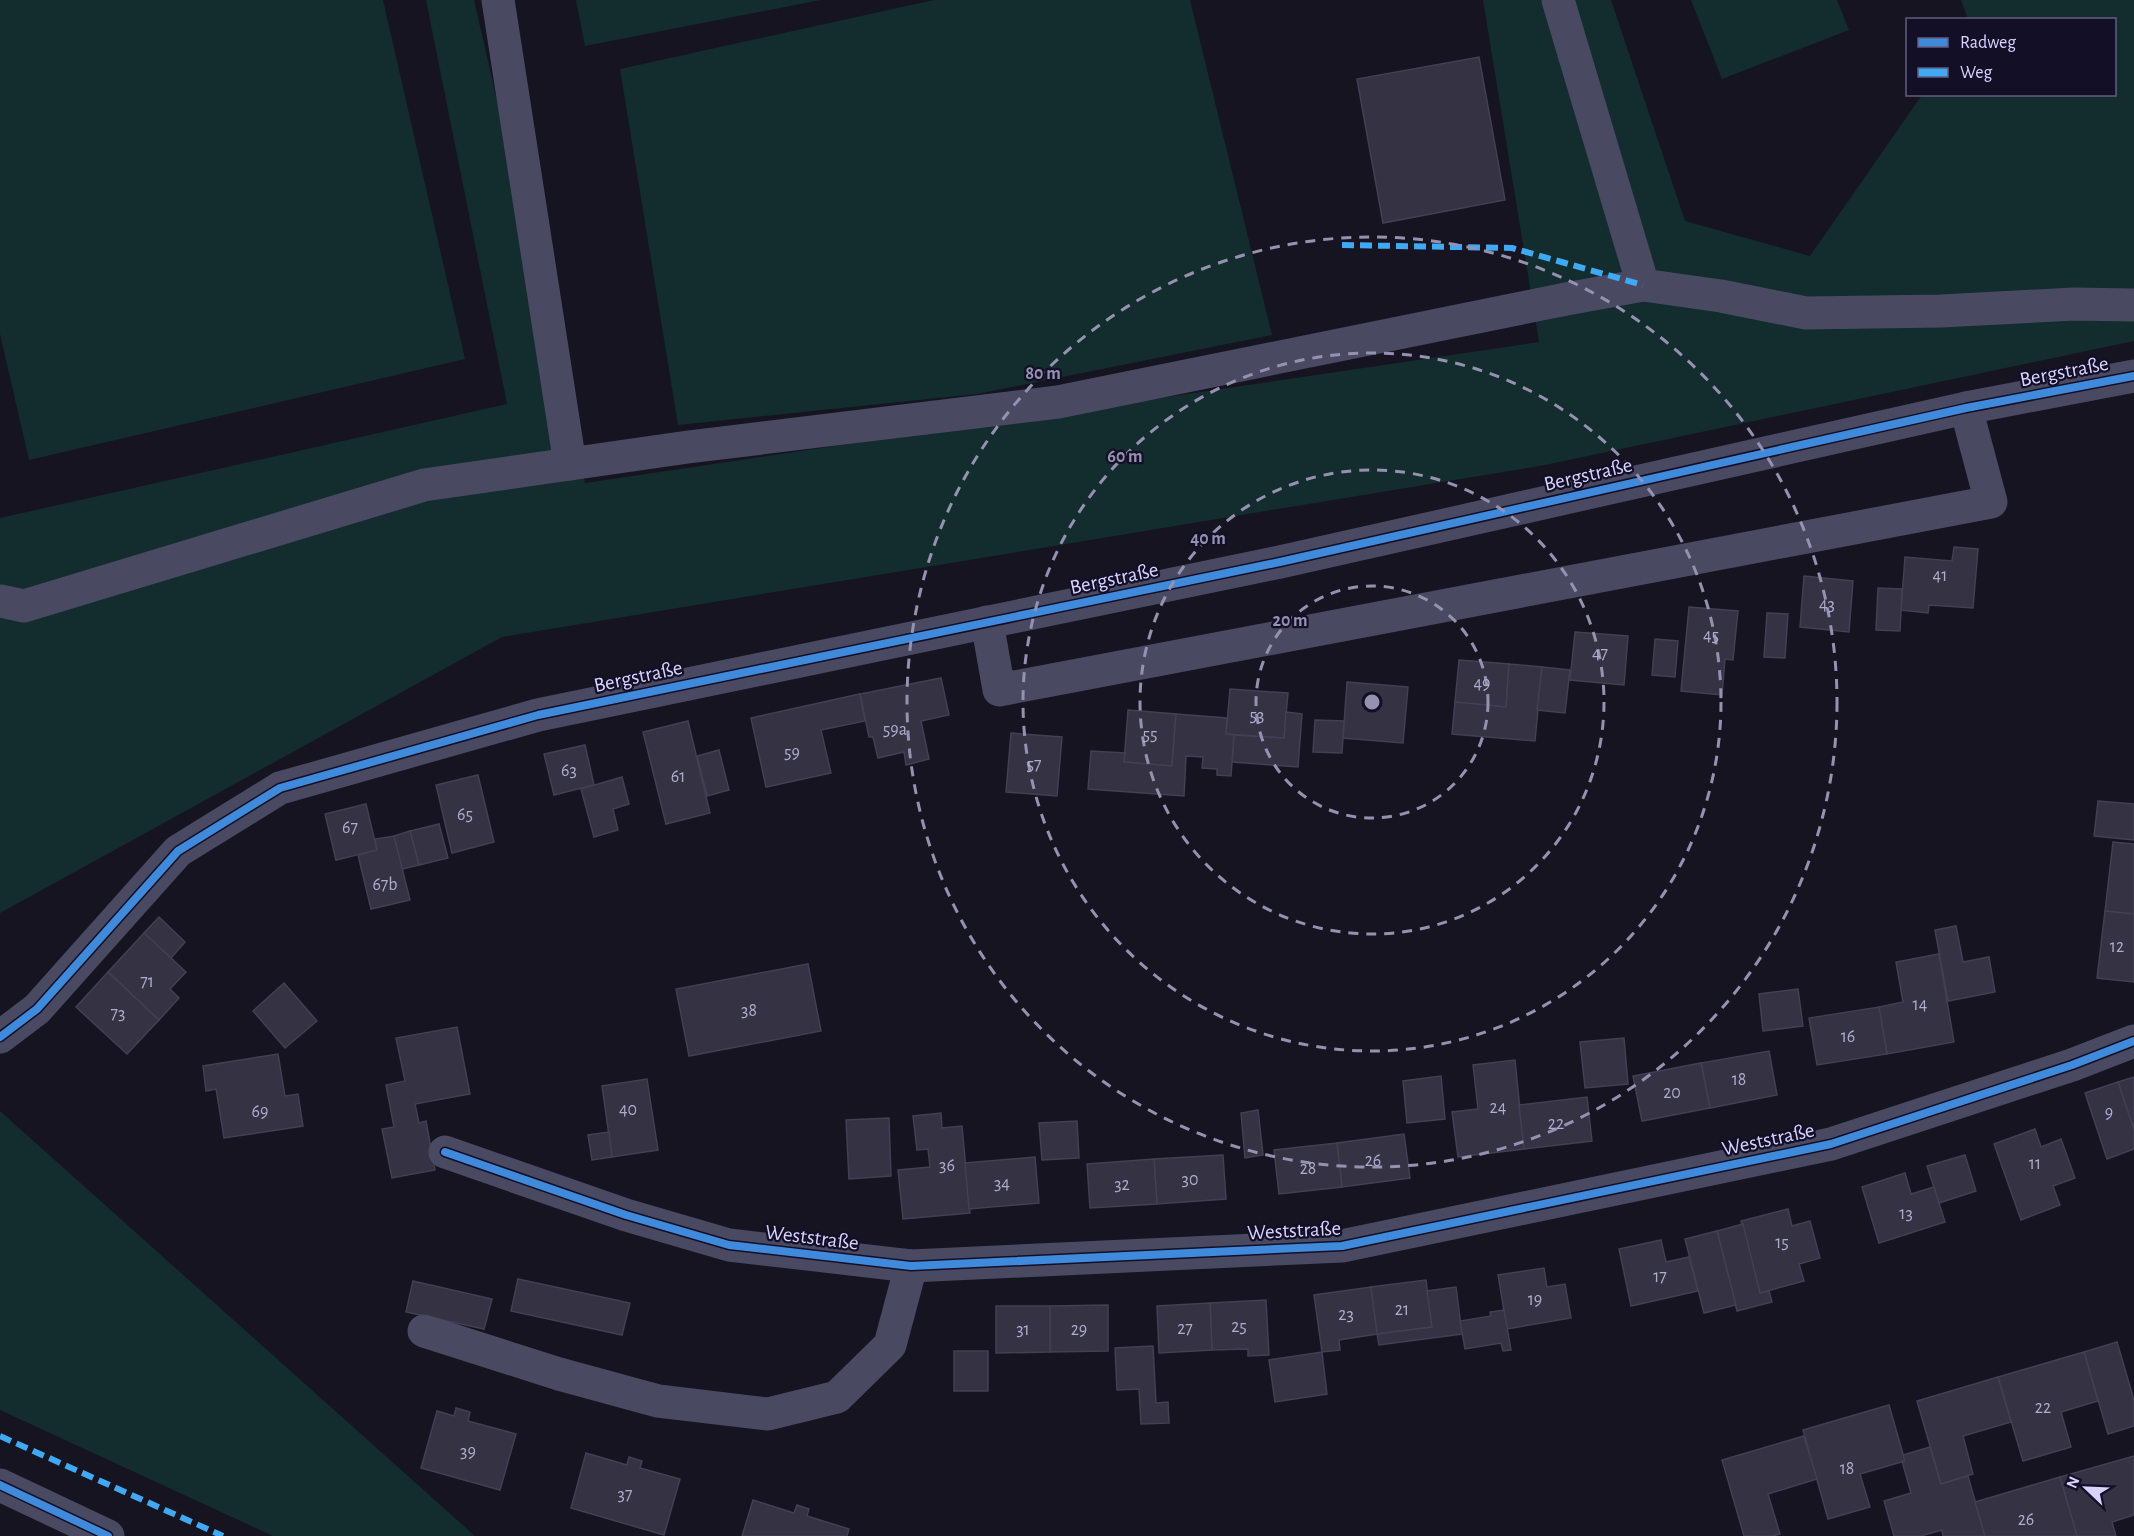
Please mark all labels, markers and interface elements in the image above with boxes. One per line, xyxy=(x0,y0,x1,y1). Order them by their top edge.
legend xyxy=(1906,18,2116,96)
text: Radweg xyxy=(1960,34,2016,52)
text: Weg xyxy=(1960,64,1992,82)
street label: Bergstraße xyxy=(2018,353,2110,390)
text: 80 m xyxy=(1025,365,1061,383)
text: 60 m xyxy=(1107,448,1143,466)
street label: Bergstraße xyxy=(1542,454,1634,495)
text: 40 m xyxy=(1190,530,1226,548)
street label: Bergstraße xyxy=(1068,559,1160,598)
house number: 41 xyxy=(1933,567,1947,585)
house number: 43 xyxy=(1819,596,1835,614)
text: 20 m xyxy=(1272,612,1308,630)
house number: 45 xyxy=(1703,627,1719,645)
house number: 47 xyxy=(1592,645,1608,663)
street label: Bergstraße xyxy=(592,657,684,696)
house number: 49 xyxy=(1473,675,1491,693)
centre of rings xyxy=(1362,692,1382,712)
house number: 53 xyxy=(1250,707,1264,725)
house number: 59a xyxy=(883,721,907,739)
house number: 55 xyxy=(1142,726,1158,744)
house number: 59 xyxy=(784,744,800,762)
house number: 57 xyxy=(1026,756,1042,774)
house number: 63 xyxy=(561,762,577,780)
house number: 61 xyxy=(671,768,685,786)
house number: 65 xyxy=(457,806,473,824)
house number: 67 xyxy=(342,819,358,837)
house number: 67b xyxy=(372,876,398,894)
house number: 12 xyxy=(2110,938,2124,956)
house number: 71 xyxy=(140,973,154,991)
house number: 14 xyxy=(1913,996,1928,1014)
house number: 38 xyxy=(741,1002,757,1020)
house number: 73 xyxy=(111,1005,125,1023)
house number: 16 xyxy=(1841,1028,1855,1046)
house number: 18 xyxy=(1732,1071,1746,1089)
house number: 20 xyxy=(1663,1084,1681,1102)
house number: 24 xyxy=(1490,1099,1507,1117)
house number: 40 xyxy=(619,1101,637,1119)
house number: 69 xyxy=(252,1103,268,1121)
house number: 9 xyxy=(2105,1104,2113,1122)
house number: 22 xyxy=(1548,1115,1564,1133)
street label: Weststraße xyxy=(1720,1119,1816,1160)
house number: 26 xyxy=(1365,1152,1381,1170)
house number: 11 xyxy=(2029,1155,2041,1173)
house number: 36 xyxy=(939,1157,955,1175)
house number: 28 xyxy=(1300,1160,1316,1178)
house number: 30 xyxy=(1182,1171,1198,1189)
house number: 34 xyxy=(994,1175,1010,1193)
house number: 32 xyxy=(1114,1176,1130,1194)
house number: 13 xyxy=(1899,1205,1913,1223)
street label: Weststraße xyxy=(1247,1218,1342,1243)
street label: Weststraße xyxy=(764,1221,860,1254)
house number: 15 xyxy=(1775,1234,1789,1252)
house number: 17 xyxy=(1653,1268,1667,1286)
house number: 19 xyxy=(1528,1291,1542,1309)
house number: 21 xyxy=(1395,1301,1409,1319)
house number: 23 xyxy=(1338,1306,1354,1324)
house number: 25 xyxy=(1231,1318,1247,1336)
house number: 27 xyxy=(1177,1320,1193,1338)
house number: 31 xyxy=(1016,1321,1030,1339)
house number: 29 xyxy=(1071,1321,1087,1339)
house number: 22 xyxy=(2035,1399,2051,1417)
house number: 39 xyxy=(460,1443,476,1461)
north arrow xyxy=(2056,1458,2116,1518)
house number: 18 xyxy=(1840,1460,1854,1478)
text: N xyxy=(2064,1474,2083,1491)
house number: 37 xyxy=(618,1486,632,1504)
house number: 26 xyxy=(2018,1511,2034,1529)

